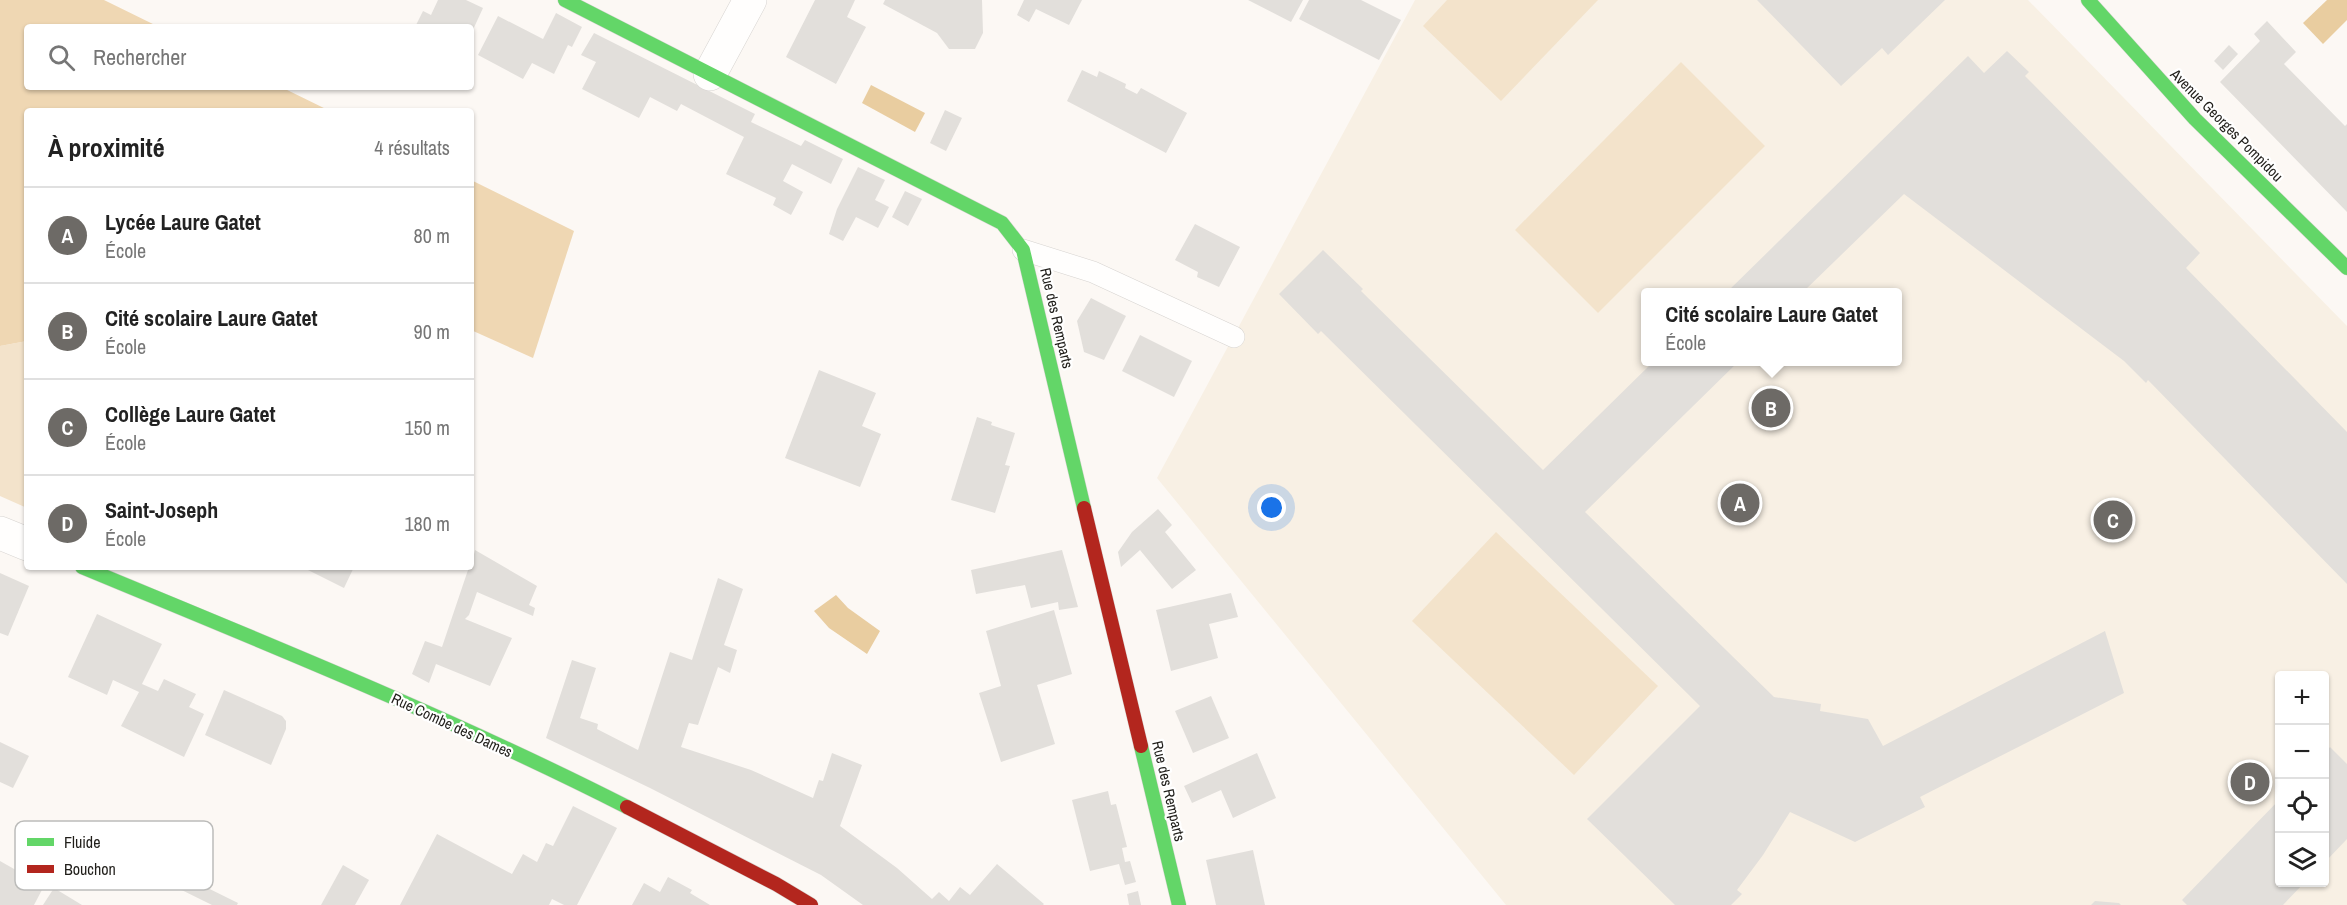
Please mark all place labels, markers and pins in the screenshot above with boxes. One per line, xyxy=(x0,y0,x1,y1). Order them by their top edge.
pin: B xyxy=(1752,386,1790,430)
pin: A xyxy=(1720,480,1760,526)
pin: C xyxy=(2094,498,2132,542)
pin: D xyxy=(2230,760,2270,804)

